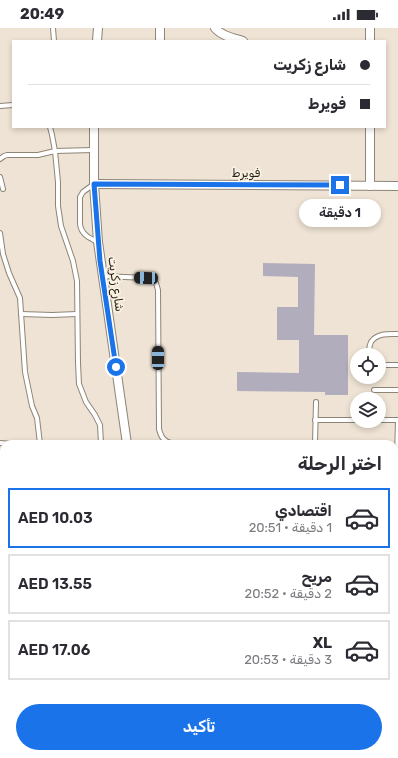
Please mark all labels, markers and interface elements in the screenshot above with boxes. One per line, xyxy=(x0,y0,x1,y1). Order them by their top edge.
text: 20:49 xyxy=(20,5,64,23)
text: شارع زكريت xyxy=(273,56,346,74)
text: فويرط xyxy=(308,95,346,113)
street label: فويرط xyxy=(232,166,261,181)
route end xyxy=(331,176,349,194)
callout: 1 دقيقة xyxy=(299,199,381,227)
text: 1 دقيقة xyxy=(319,205,361,220)
street label: شارع زكريت xyxy=(103,255,127,313)
car xyxy=(134,272,158,284)
car xyxy=(152,346,164,370)
map controls xyxy=(350,348,386,428)
button: locate xyxy=(350,348,386,384)
route start xyxy=(107,358,125,376)
button: layers xyxy=(350,392,386,428)
text: اختر الرحلة xyxy=(298,453,382,475)
icon: car xyxy=(344,500,380,536)
text: اقتصادي xyxy=(275,502,332,520)
text: AED 10.03 xyxy=(18,509,93,527)
text: 1 دقيقة · 20:51 xyxy=(249,520,332,535)
icon: car xyxy=(344,566,380,602)
text: مريح xyxy=(301,568,332,586)
text: AED 13.55 xyxy=(18,575,92,593)
text: 2 دقيقة · 20:52 xyxy=(245,586,332,601)
icon: car xyxy=(344,632,380,668)
text: XL xyxy=(313,634,332,652)
text: AED 17.06 xyxy=(18,641,90,659)
text: 3 دقيقة · 20:53 xyxy=(244,652,332,667)
button: تأكيد xyxy=(16,704,382,750)

